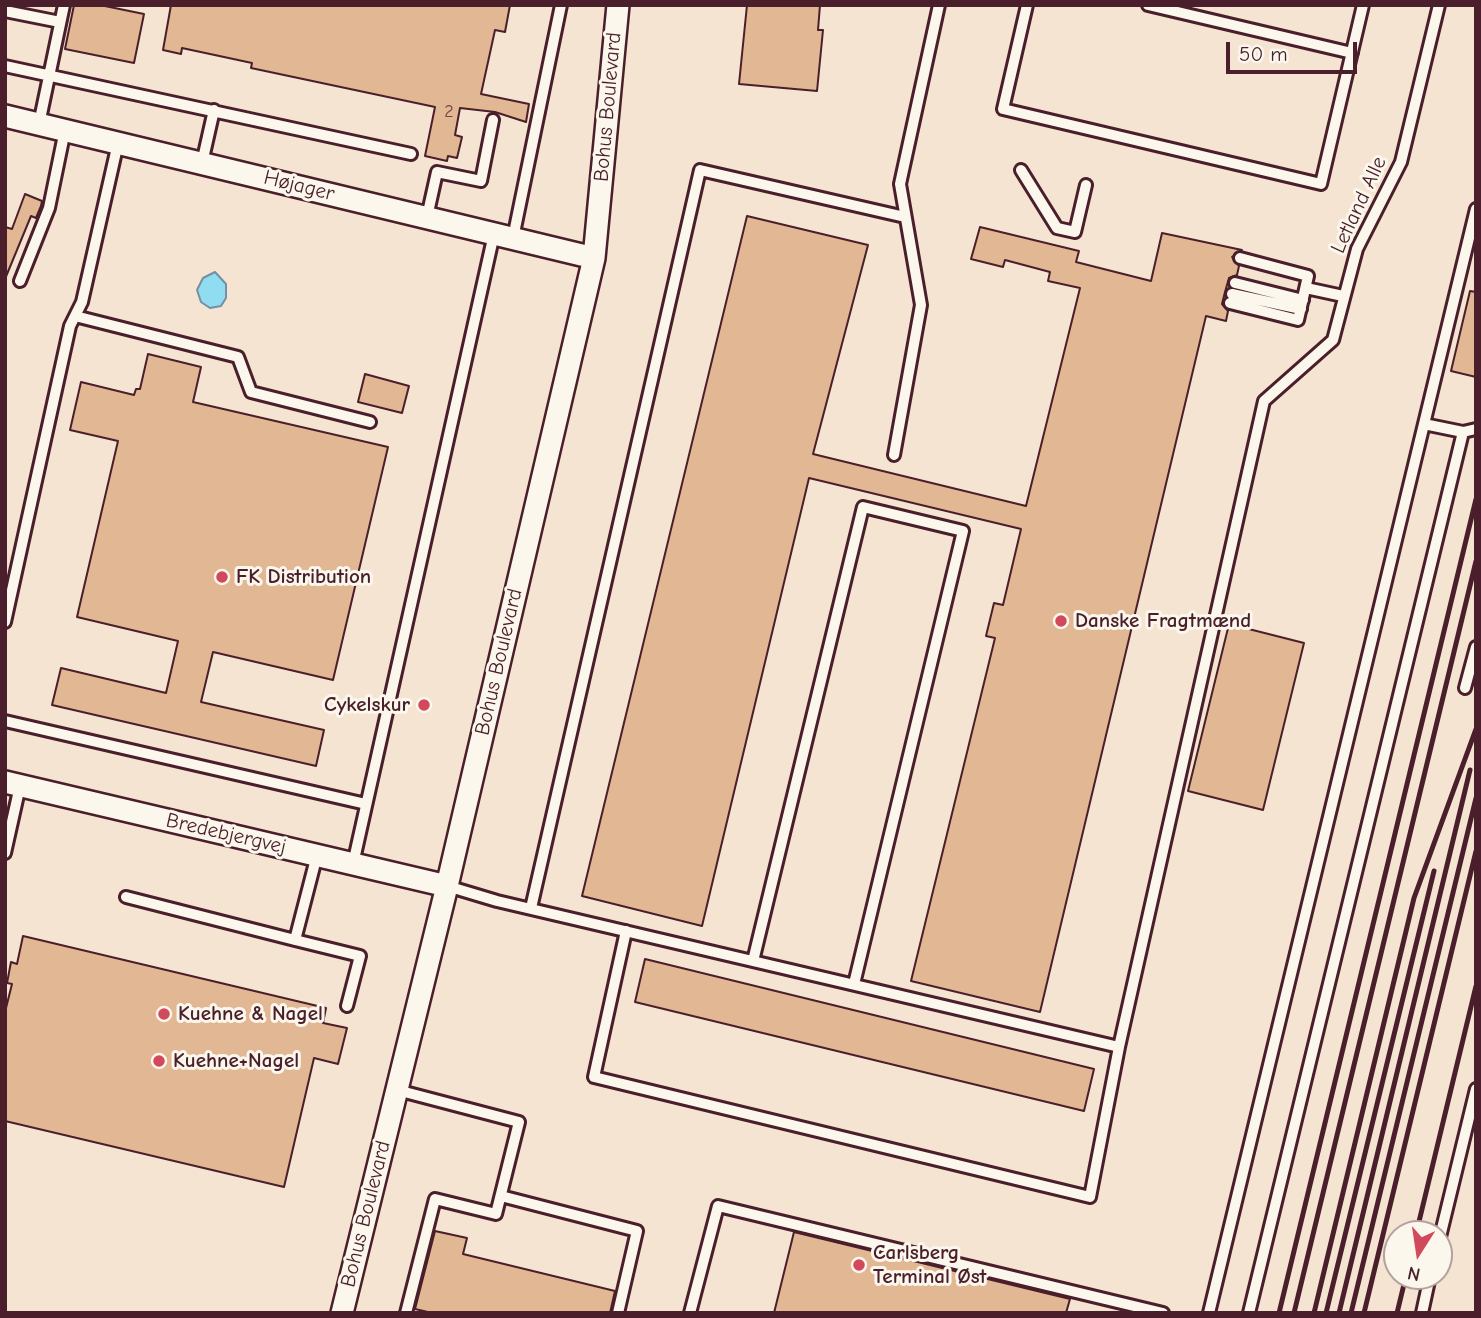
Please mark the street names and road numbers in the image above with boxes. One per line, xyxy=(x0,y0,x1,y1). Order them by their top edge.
street label: Bohus Boulevard xyxy=(589,31,627,183)
street label: Letland Alle xyxy=(1326,153,1392,257)
street label: Højager xyxy=(261,165,337,207)
street label: Bohus Boulevard xyxy=(470,586,528,738)
street label: Bredebjergvej xyxy=(164,808,288,860)
street label: Bohus Boulevard xyxy=(336,1138,396,1290)

